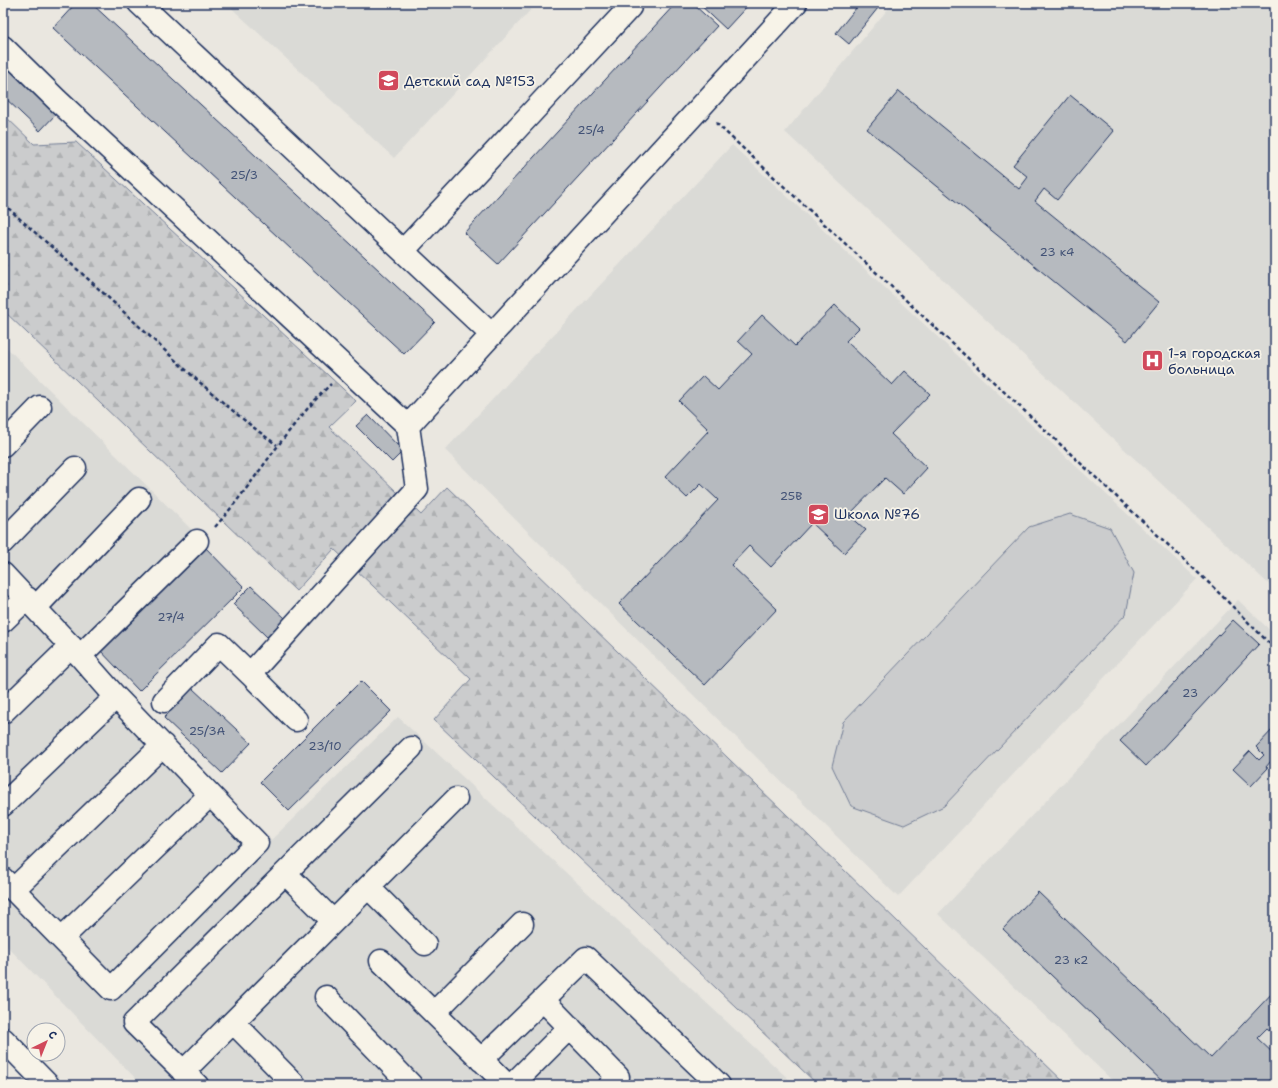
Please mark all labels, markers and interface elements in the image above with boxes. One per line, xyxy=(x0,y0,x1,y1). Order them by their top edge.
school or university icon: Детский сад №153 xyxy=(375,68,401,94)
place label: Детский сад №153 xyxy=(404,72,535,90)
house number: 25/4 xyxy=(577,122,605,138)
house number: 25/3 xyxy=(230,167,258,183)
house number: 23 к4 xyxy=(1039,244,1075,260)
place label: 1-я городская больница xyxy=(1168,344,1261,378)
hospital icon: 1-я городская больница xyxy=(1140,348,1166,374)
house number: 25В xyxy=(780,488,802,504)
school or university icon: Школа №76 xyxy=(806,501,832,527)
place label: Школа №76 xyxy=(834,505,920,523)
house number: 27/4 xyxy=(157,609,185,625)
house number: 23 xyxy=(1182,685,1198,701)
house number: 25/3А xyxy=(189,723,226,739)
house number: 23/10 xyxy=(308,738,342,754)
house number: 23 к2 xyxy=(1054,952,1088,968)
north arrow xyxy=(26,1022,66,1062)
text: С xyxy=(45,1027,60,1043)

